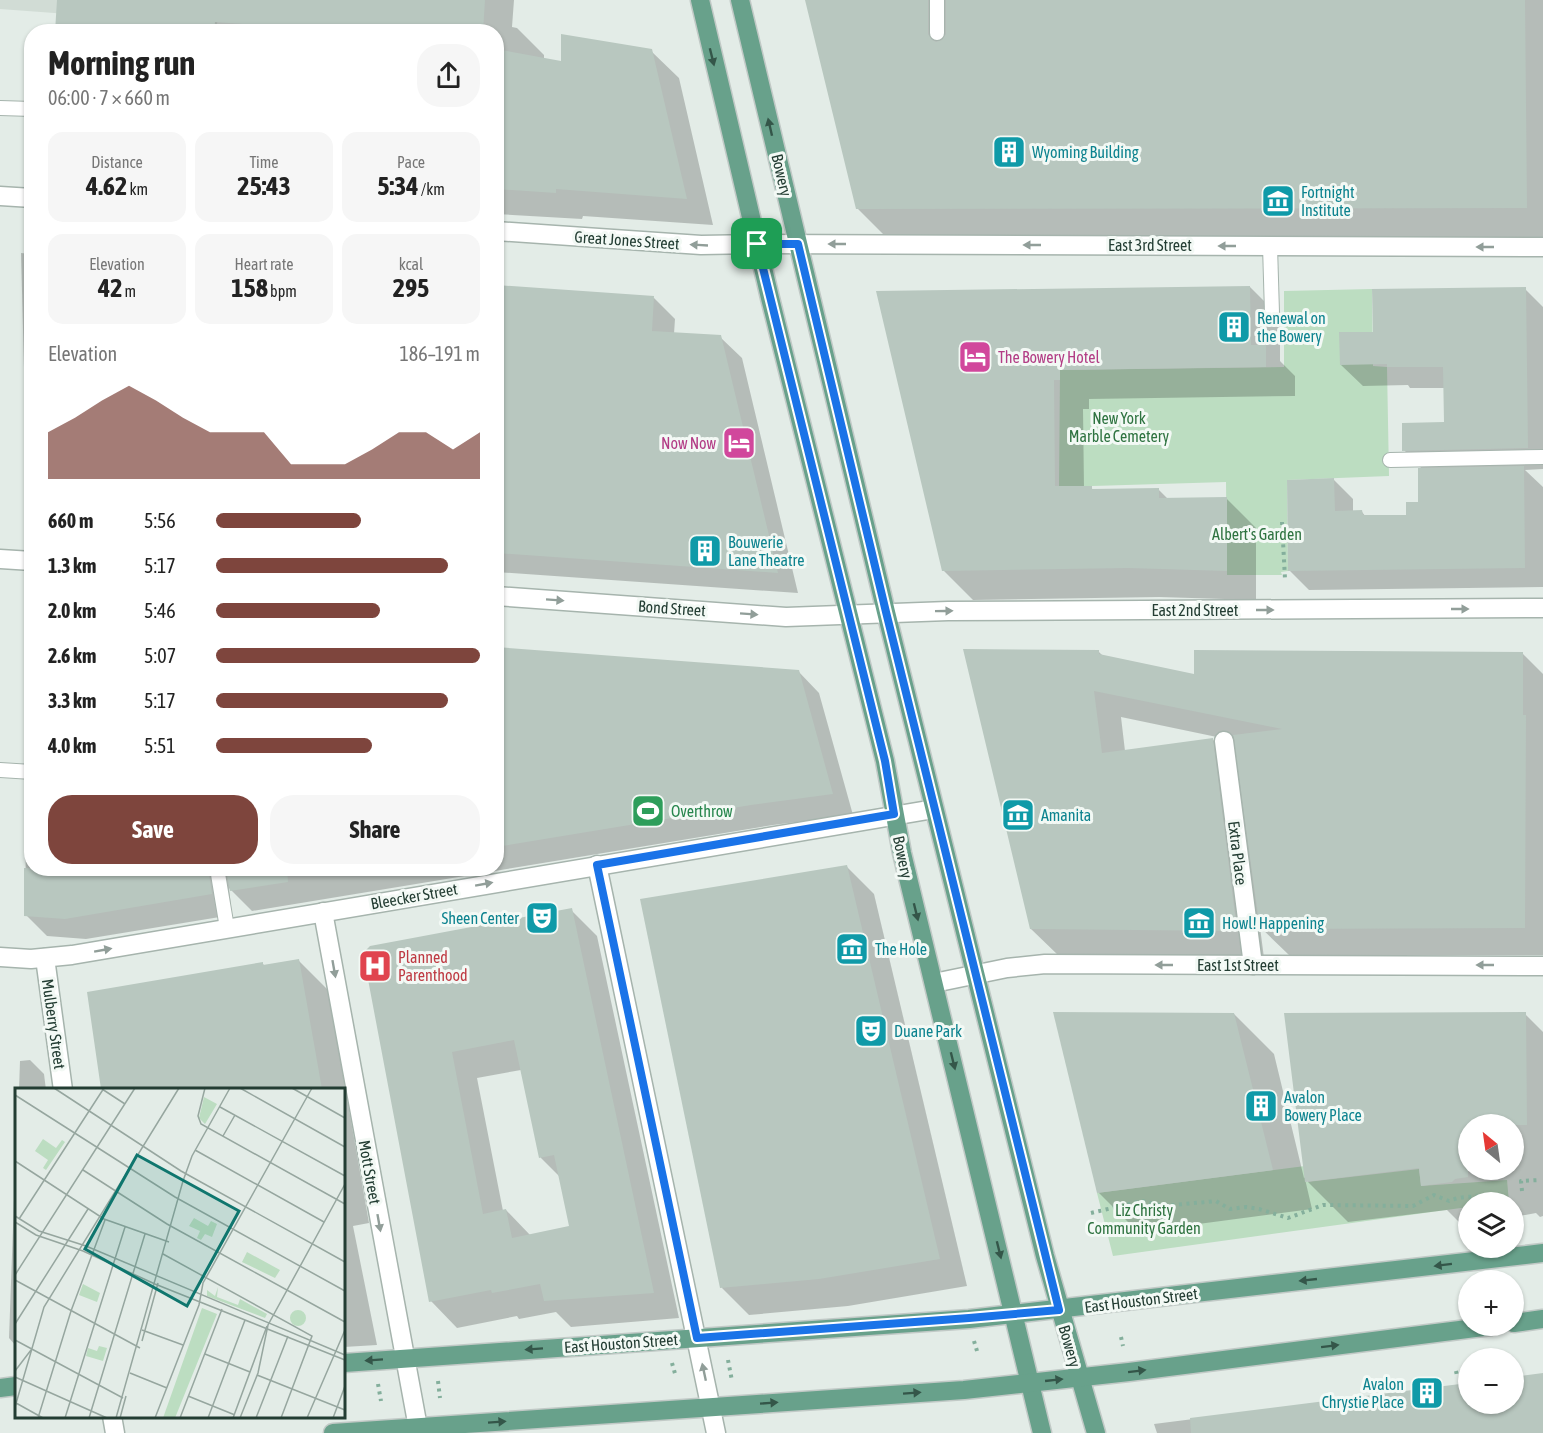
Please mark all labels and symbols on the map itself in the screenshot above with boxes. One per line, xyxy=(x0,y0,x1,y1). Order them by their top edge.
one-way arrow xyxy=(708,48,718,66)
one-way arrow xyxy=(765,117,774,136)
building icon: Wyoming Building xyxy=(991,134,1027,170)
place label: Wyoming Building xyxy=(1032,143,1139,162)
street label: Bowery xyxy=(767,152,796,199)
museum icon: Fortnight Institute xyxy=(1260,183,1296,219)
place label: Fortnight Institute xyxy=(1301,183,1355,219)
pin xyxy=(731,218,782,269)
street label: Great Jones Street xyxy=(574,227,681,253)
street label: East 3rd Street xyxy=(1108,236,1192,254)
one-way arrow xyxy=(689,240,708,250)
one-way arrow xyxy=(827,240,846,249)
one-way arrow xyxy=(1022,240,1041,250)
one-way arrow xyxy=(1217,241,1236,251)
one-way arrow xyxy=(1475,242,1494,252)
building icon: Renewal on the Bowery xyxy=(1216,309,1252,345)
place label: Renewal on the Bowery xyxy=(1257,309,1326,346)
hotel icon: The Bowery Hotel xyxy=(957,339,993,375)
place label: The Bowery Hotel xyxy=(998,348,1101,367)
park label: New York Marble Cemetery xyxy=(1069,409,1170,446)
hotel icon: Now Now xyxy=(721,425,757,461)
place label: Now Now xyxy=(661,434,716,452)
park label: Albert's Garden xyxy=(1212,525,1302,543)
building icon: Bouwerie Lane Theatre xyxy=(687,533,723,569)
place label: Bouwerie Lane Theatre xyxy=(728,533,805,569)
one-way arrow xyxy=(545,595,564,605)
street label: Bond Street xyxy=(638,597,707,619)
street label: East 2nd Street xyxy=(1152,601,1239,619)
one-way arrow xyxy=(1451,604,1470,614)
one-way arrow xyxy=(1256,605,1275,614)
one-way arrow xyxy=(935,606,954,616)
one-way arrow xyxy=(740,609,759,619)
sports icon: Overthrow xyxy=(630,793,666,829)
museum icon: Amanita xyxy=(1000,797,1036,833)
place label: Overthrow xyxy=(671,802,733,820)
place label: Amanita xyxy=(1041,806,1091,824)
street label: Extra Place xyxy=(1225,820,1251,886)
street label: Bowery xyxy=(889,834,916,880)
street label: Bleecker Street xyxy=(369,879,459,912)
one-way arrow xyxy=(475,879,494,888)
theatre icon: Sheen Center xyxy=(524,900,560,936)
one-way arrow xyxy=(912,903,922,921)
museum icon: Howl! Happening xyxy=(1181,905,1217,941)
place label: Sheen Center xyxy=(441,909,519,927)
place label: Howl! Happening xyxy=(1222,914,1324,933)
museum icon: The Hole xyxy=(834,931,870,967)
place label: The Hole xyxy=(875,940,927,958)
one-way arrow xyxy=(93,945,112,954)
hospital icon: Planned Parenthood xyxy=(357,948,393,984)
place label: Planned Parenthood xyxy=(398,948,468,984)
street label: East 1st Street xyxy=(1197,956,1279,974)
one-way arrow xyxy=(329,960,338,979)
one-way arrow xyxy=(1154,960,1173,970)
one-way arrow xyxy=(1475,960,1494,970)
street label: Mulberry Street xyxy=(38,978,69,1071)
theatre icon: Duane Park xyxy=(853,1013,889,1049)
place label: Duane Park xyxy=(894,1022,962,1040)
one-way arrow xyxy=(948,1051,958,1070)
inset map xyxy=(15,1088,345,1418)
building icon: Avalon Bowery Place xyxy=(1243,1088,1279,1124)
place label: Avalon Bowery Place xyxy=(1284,1088,1362,1125)
north arrow xyxy=(1458,1114,1524,1180)
street label: Mott Street xyxy=(356,1139,385,1206)
park label: Liz Christy Community Garden xyxy=(1087,1201,1201,1238)
one-way arrow xyxy=(375,1214,384,1233)
one-way arrow xyxy=(994,1241,1004,1259)
one-way arrow xyxy=(1434,1260,1453,1270)
one-way arrow xyxy=(1298,1276,1317,1285)
street label: East Houston Street xyxy=(1083,1284,1199,1316)
street label: Bowery xyxy=(1054,1323,1085,1370)
street label: East Houston Street xyxy=(564,1330,679,1356)
one-way arrow xyxy=(1321,1342,1340,1351)
one-way arrow xyxy=(524,1345,543,1354)
one-way arrow xyxy=(364,1356,383,1365)
one-way arrow xyxy=(699,1363,708,1382)
one-way arrow xyxy=(1127,1366,1146,1375)
one-way arrow xyxy=(1045,1375,1064,1385)
place label: Avalon Chrystie Place xyxy=(1322,1375,1404,1412)
building icon: Avalon Chrystie Place xyxy=(1409,1375,1445,1411)
one-way arrow xyxy=(903,1389,922,1398)
one-way arrow xyxy=(760,1399,779,1408)
one-way arrow xyxy=(487,1417,506,1426)

